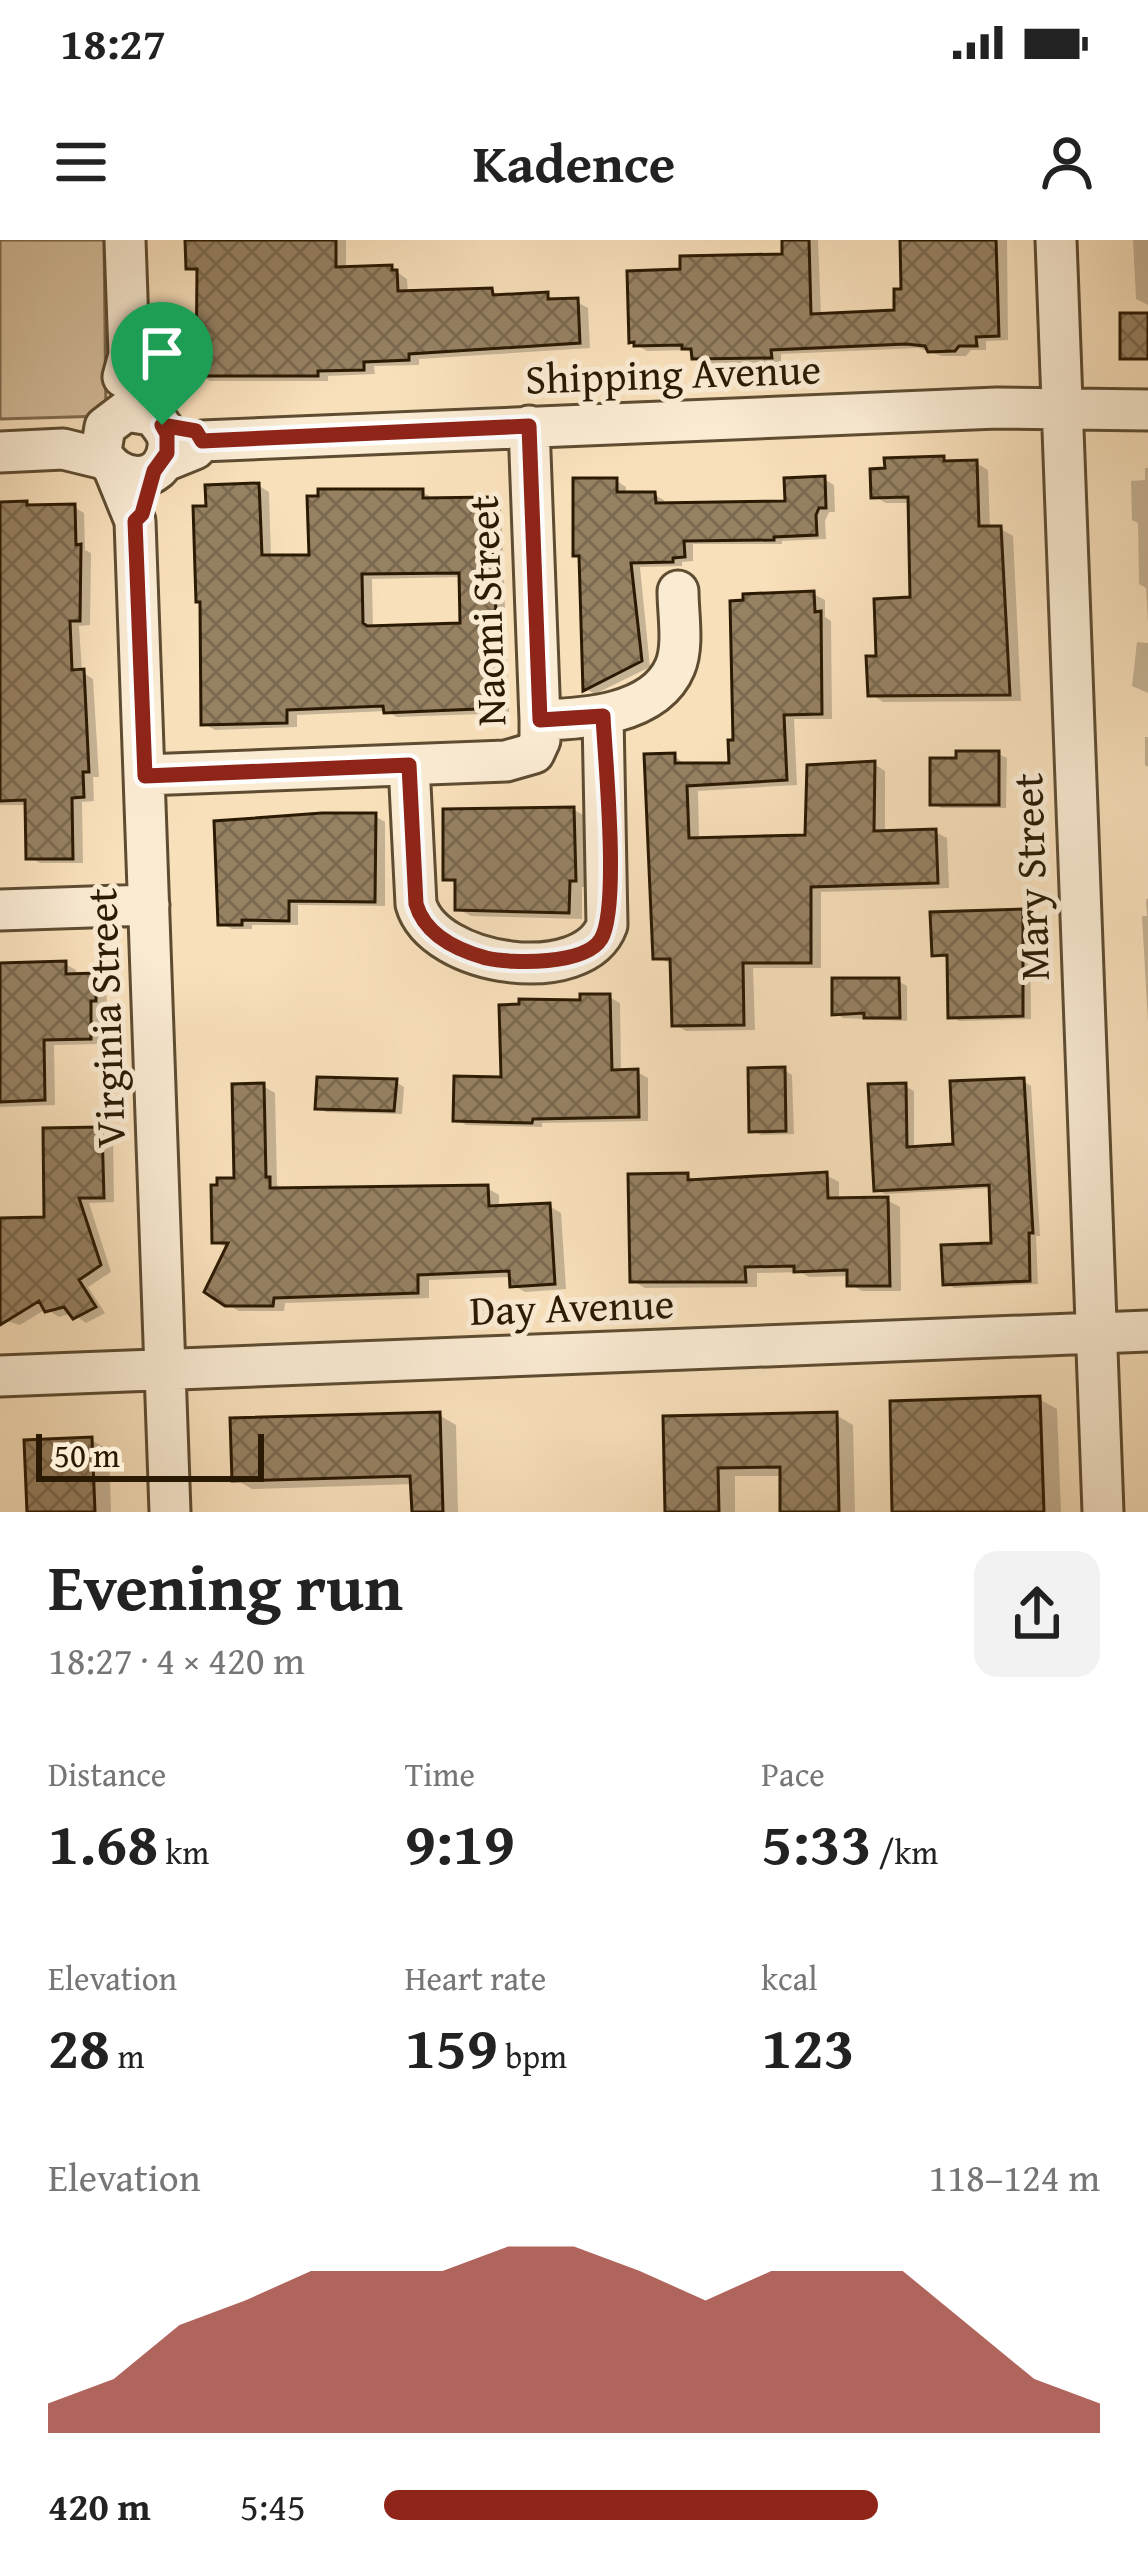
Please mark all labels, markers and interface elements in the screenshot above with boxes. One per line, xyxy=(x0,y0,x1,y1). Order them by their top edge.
text: 18:27 xyxy=(60,10,166,75)
text: Kadence xyxy=(473,123,675,202)
icon: menu xyxy=(48,129,114,195)
icon: person xyxy=(1034,129,1100,195)
pin xyxy=(111,302,213,425)
icon: arrive xyxy=(129,320,195,386)
street label: Shipping Avenue xyxy=(524,337,822,409)
street label: Naomi Street xyxy=(451,495,521,727)
street label: Mary Street xyxy=(996,772,1064,982)
street label: Virginia Street xyxy=(70,887,140,1149)
street label: Day Avenue xyxy=(469,1272,675,1340)
scale bar xyxy=(36,1428,264,1481)
text: 50 m xyxy=(54,1431,120,1479)
text: Evening run xyxy=(48,1537,403,1634)
button: share xyxy=(974,1551,1100,1677)
text: 18:27 · 4 × 420 m xyxy=(48,1631,305,1688)
text: Distance xyxy=(48,1750,166,1798)
text: Time xyxy=(405,1750,475,1798)
text: Pace xyxy=(761,1750,825,1798)
text: 1.68 xyxy=(48,1798,158,1886)
text: 9:19 xyxy=(405,1798,515,1886)
text: 5:33 xyxy=(761,1798,872,1886)
text: km xyxy=(158,1828,209,1876)
text: /km xyxy=(872,1828,938,1876)
text: Elevation xyxy=(48,1954,177,2002)
text: Heart rate xyxy=(405,1954,546,2002)
text: kcal xyxy=(761,1954,818,2002)
text: 28 xyxy=(48,2002,110,2090)
text: 159 xyxy=(405,2002,498,2090)
text: 123 xyxy=(761,2002,855,2090)
text: m xyxy=(110,2032,144,2080)
text: bpm xyxy=(498,2032,567,2080)
text: Elevation xyxy=(48,2148,201,2205)
text: 118–124 m xyxy=(928,2148,1100,2205)
text: 420 m xyxy=(48,2477,151,2534)
text: 5:45 xyxy=(240,2477,306,2534)

